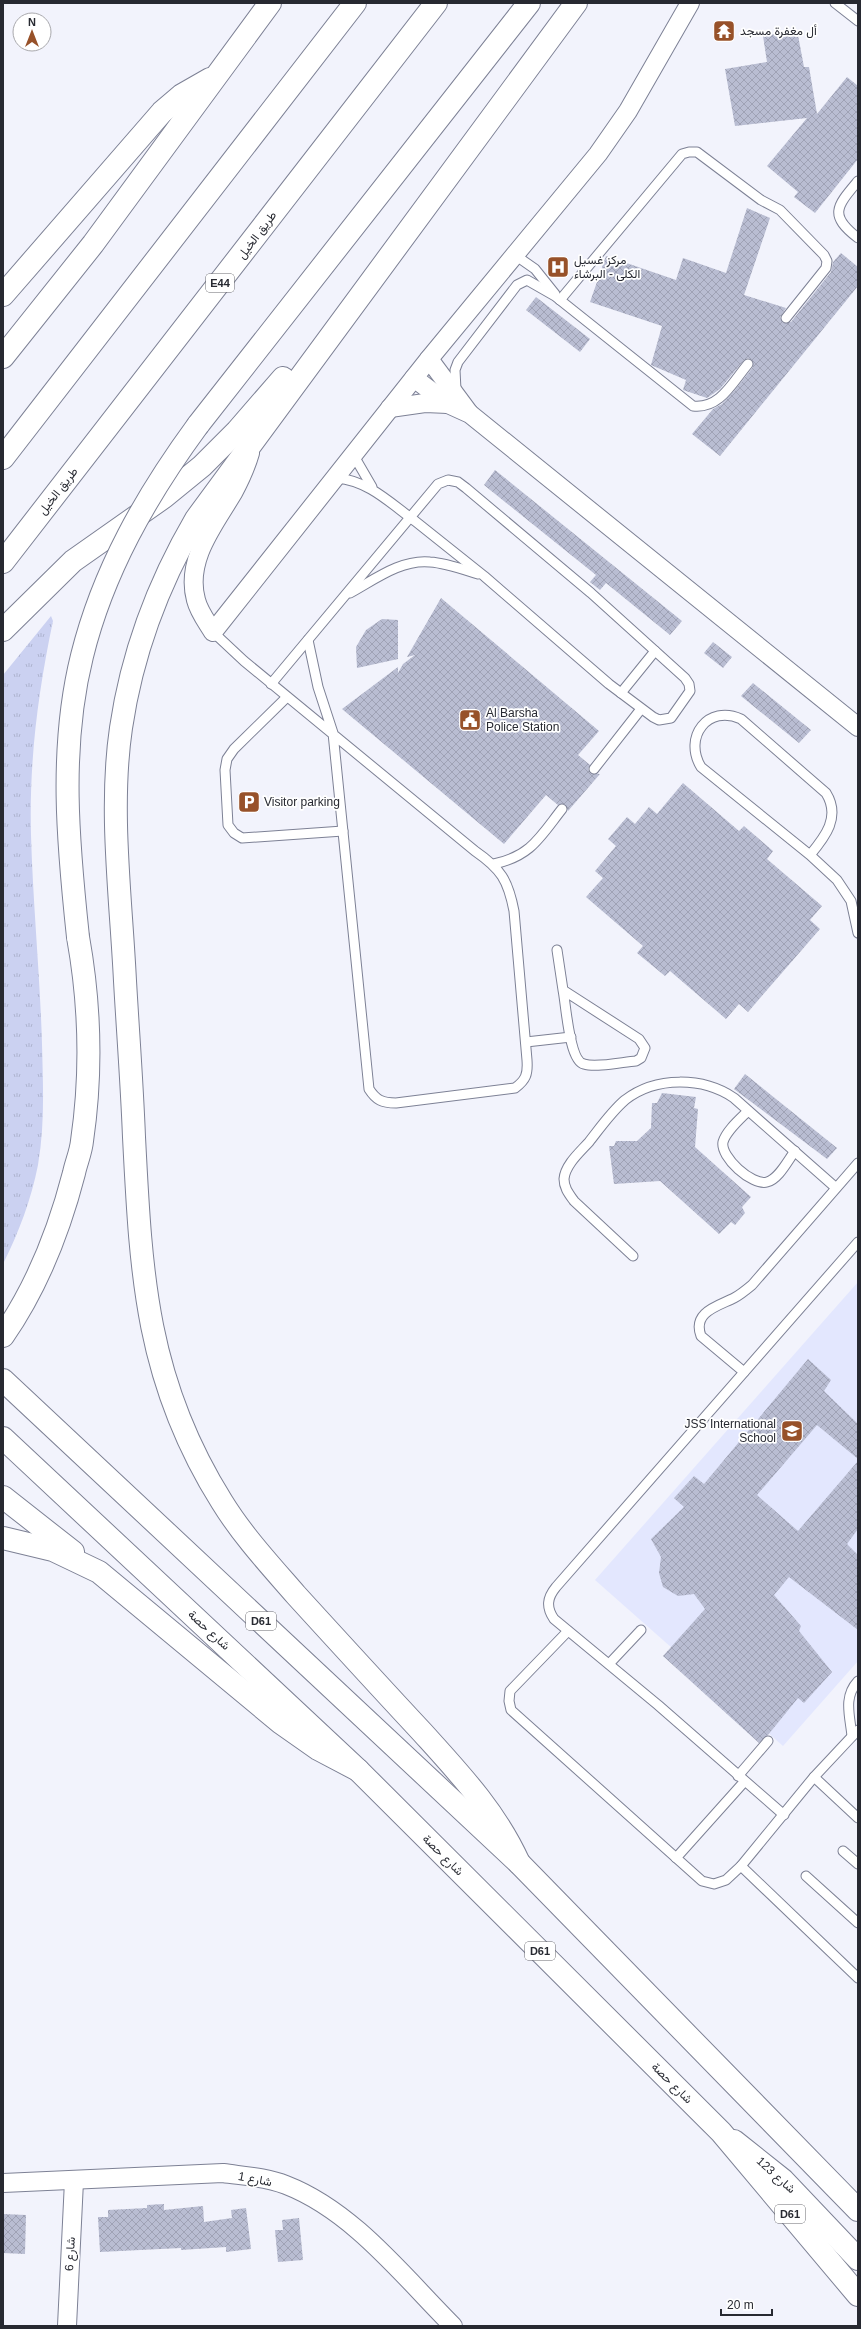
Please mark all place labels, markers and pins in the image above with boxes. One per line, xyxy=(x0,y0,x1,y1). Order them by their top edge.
temple icon: أل مغفرة مسجد xyxy=(711,18,737,44)
place label: أل مغفرة مسجد xyxy=(740,24,817,39)
place label: مركز غسيل الكلى - البرشاء xyxy=(574,253,640,282)
hospital icon: مركز غسيل الكلى - البرشاء xyxy=(545,254,571,280)
place label: Al Barsha Police Station xyxy=(486,706,559,734)
public building icon: Al Barsha Police Station xyxy=(457,707,483,733)
parking icon: Visitor parking xyxy=(236,789,262,815)
place label: Visitor parking xyxy=(264,795,340,809)
place label: JSS International School xyxy=(685,1417,776,1445)
school or university icon: JSS International School xyxy=(779,1418,805,1444)

